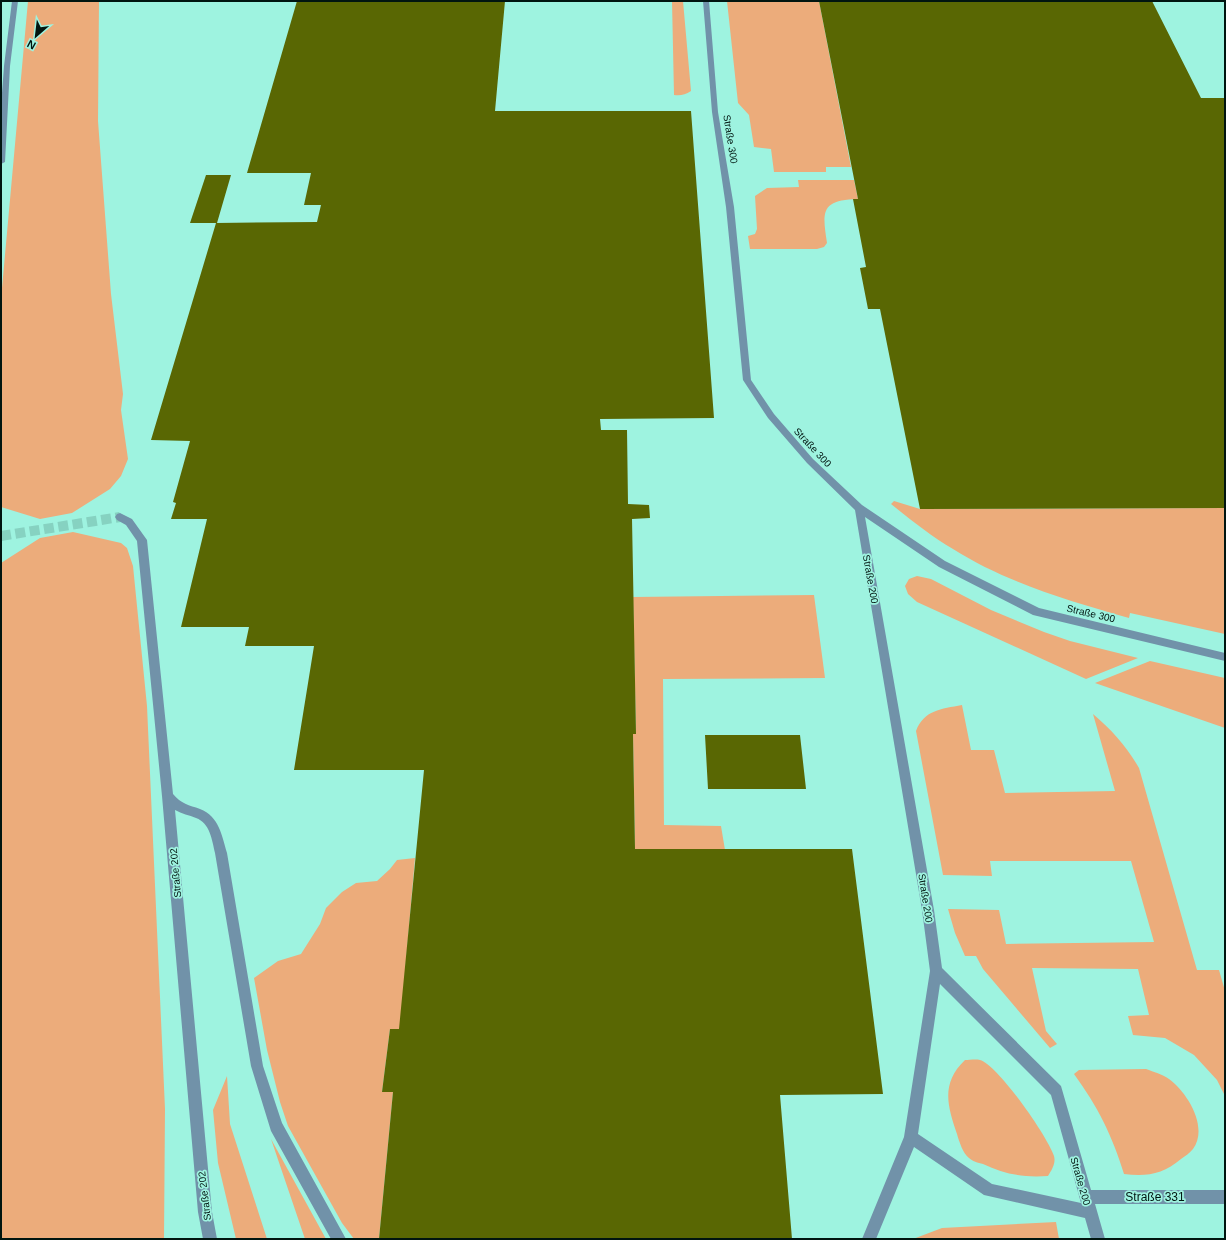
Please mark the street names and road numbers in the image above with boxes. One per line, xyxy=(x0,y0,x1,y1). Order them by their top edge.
street label: Straße 300 xyxy=(721,114,740,165)
street label: Straße 300 xyxy=(792,425,834,469)
street label: Straße 200 xyxy=(861,554,880,605)
street label: Straße 300 xyxy=(1066,603,1117,625)
street label: Straße 202 xyxy=(168,847,183,898)
street label: Straße 200 xyxy=(916,873,935,924)
street label: Straße 200 xyxy=(1068,1156,1093,1207)
street label: Straße 202 xyxy=(196,1170,213,1221)
street label: Straße 331 xyxy=(1125,1190,1185,1204)

